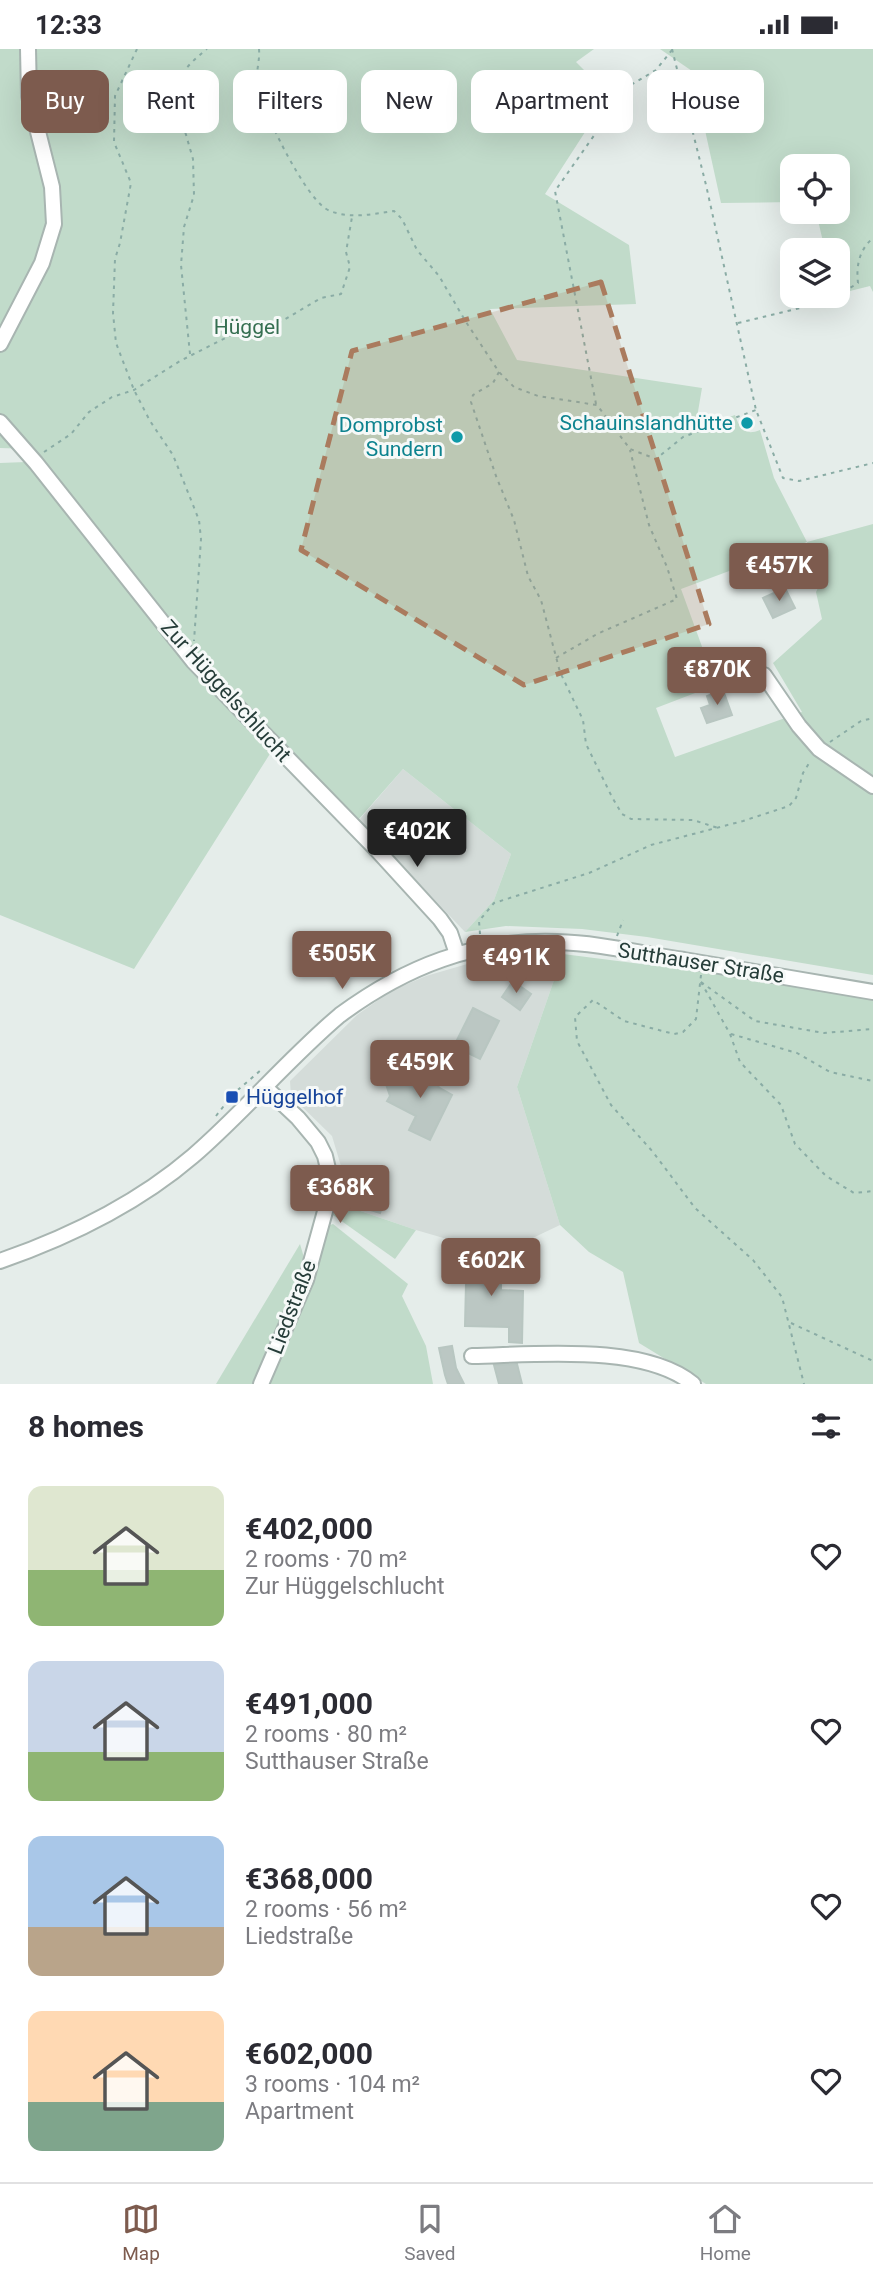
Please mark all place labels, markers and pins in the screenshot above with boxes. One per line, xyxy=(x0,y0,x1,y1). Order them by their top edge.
place label: Schauinslandhütte xyxy=(559,411,733,435)
place label: Domprobst Sundern xyxy=(339,413,443,461)
marker: Schauinslandhütte xyxy=(739,415,755,431)
marker: Domprobst Sundern xyxy=(449,429,465,445)
pin: €457K xyxy=(730,543,828,603)
pin: €870K xyxy=(668,647,766,707)
pin: €402K xyxy=(368,809,466,869)
pin: €505K xyxy=(293,932,391,991)
pin: €491K xyxy=(467,935,565,995)
pin: €459K xyxy=(371,1041,469,1100)
place label: Hüggelhof xyxy=(246,1085,344,1109)
marker: Hüggelhof xyxy=(224,1089,240,1105)
pin: €368K xyxy=(291,1165,389,1225)
pin: €602K xyxy=(442,1239,540,1298)

